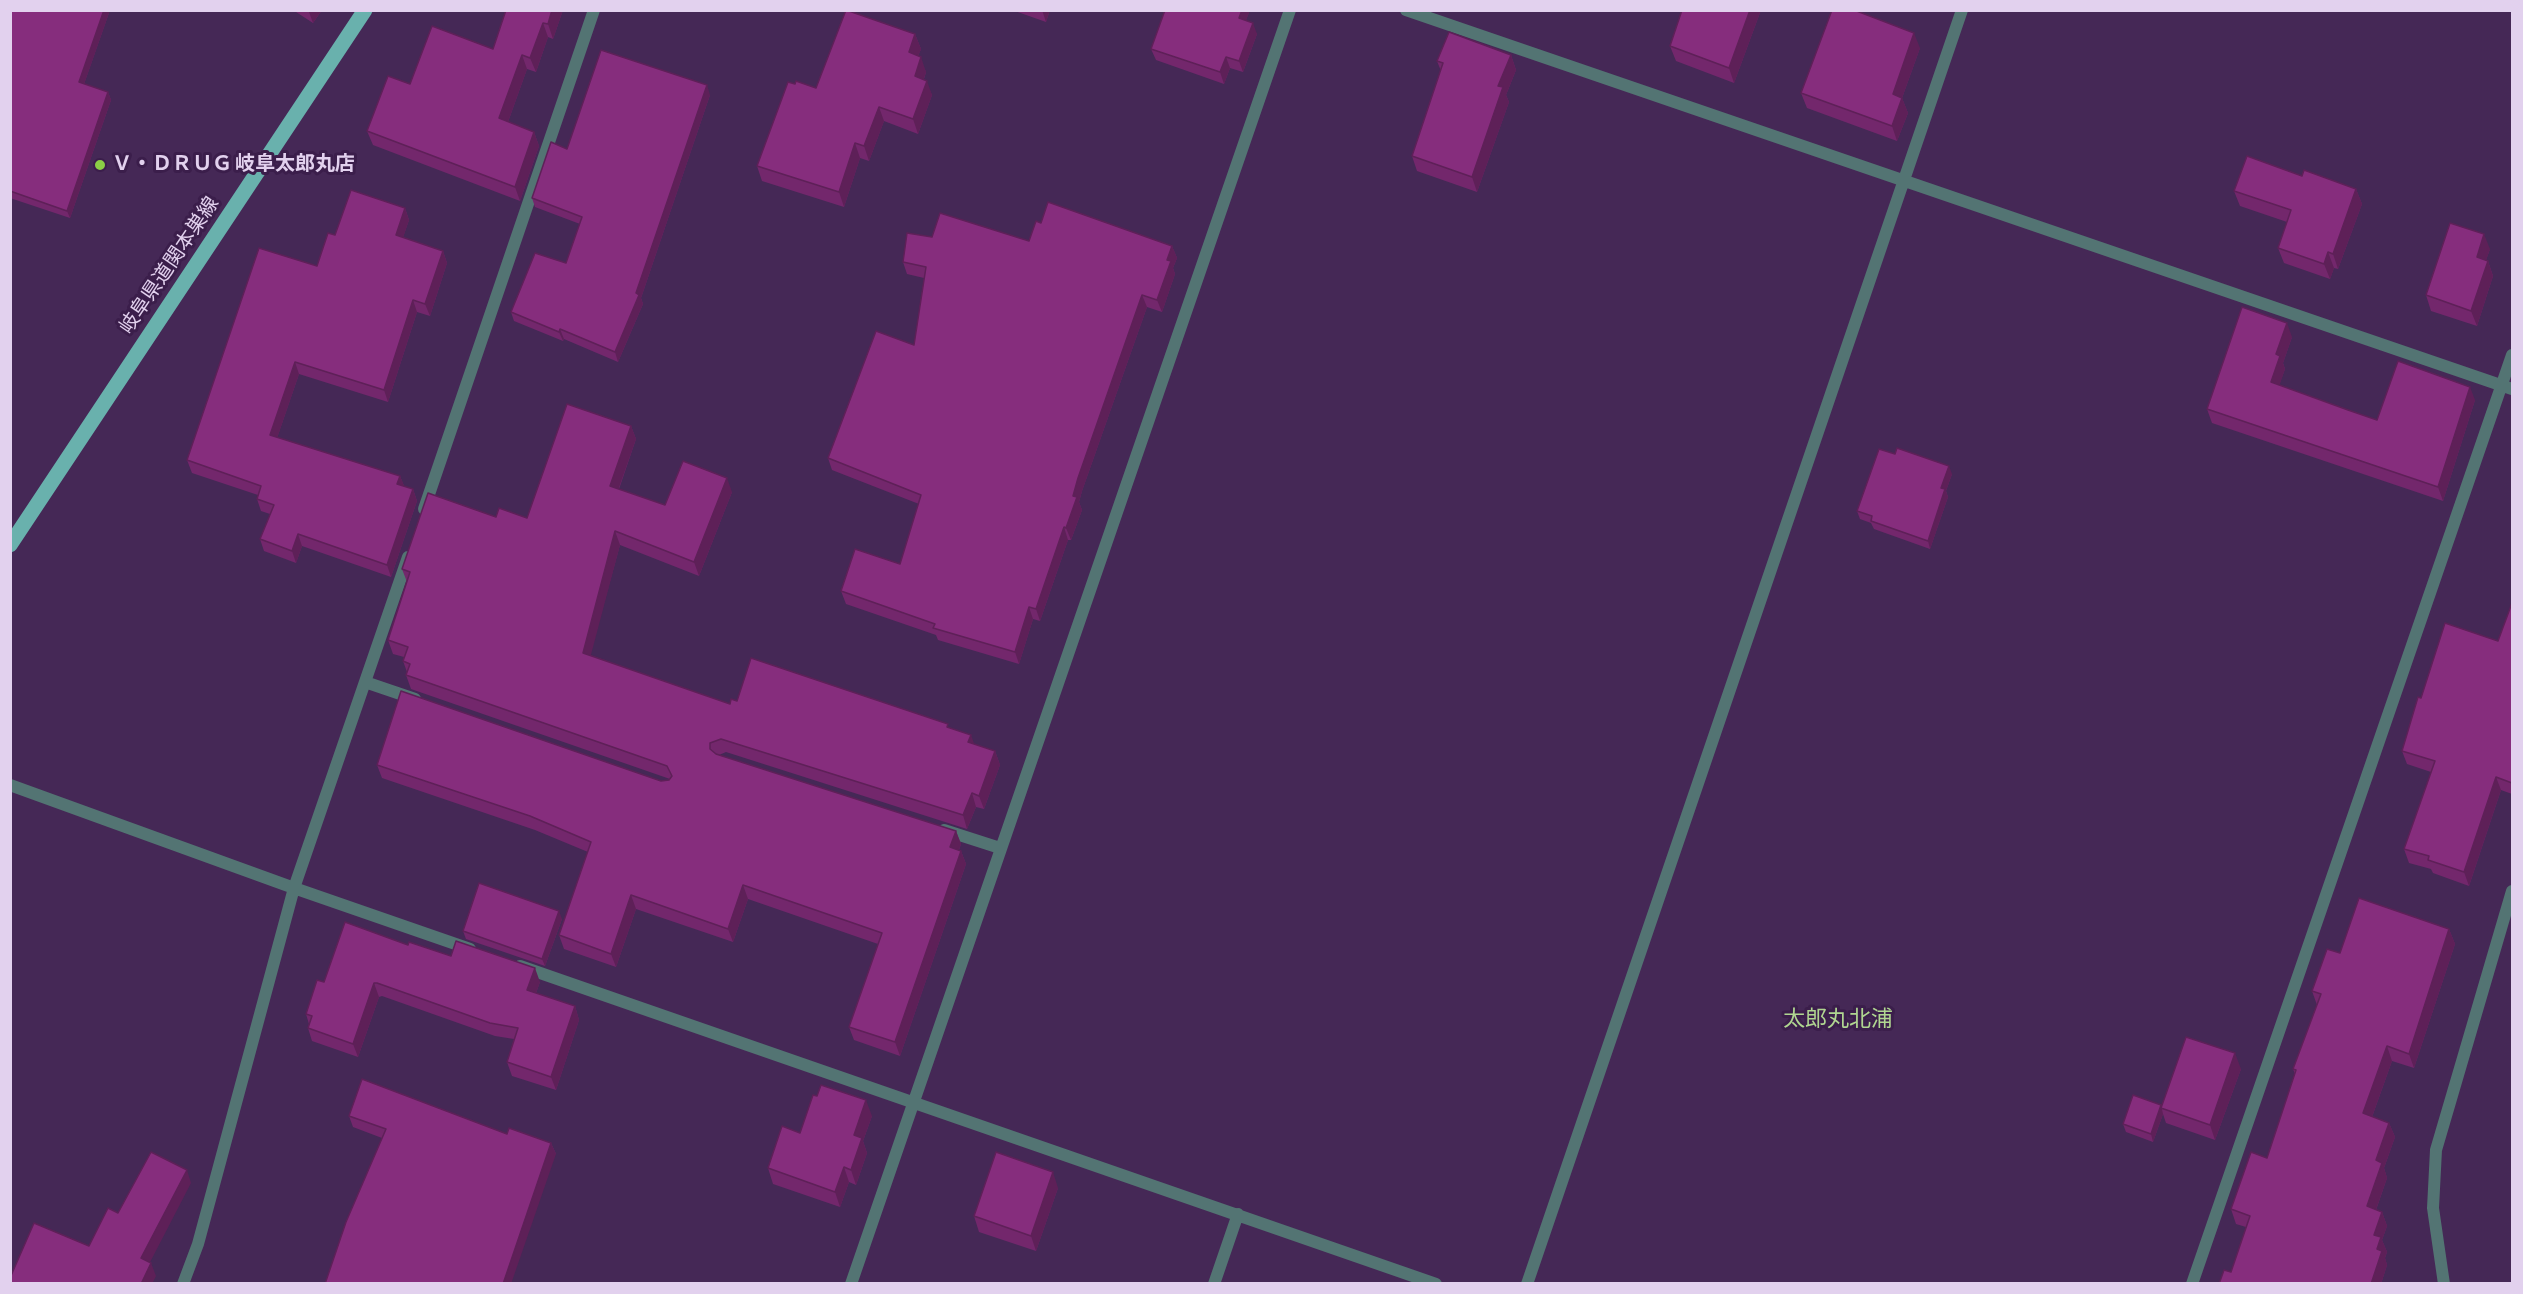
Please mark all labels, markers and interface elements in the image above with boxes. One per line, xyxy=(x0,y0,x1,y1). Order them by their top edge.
place label: Ｖ・ＤＲＵＧ 岐阜太郎丸店 xyxy=(112,153,355,177)
marker: Ｖ・ＤＲＵＧ 岐阜太郎丸店 xyxy=(93,158,107,172)
street label: 岐阜県道関本巣線 xyxy=(115,193,225,339)
district label: 太郎丸北浦 xyxy=(1783,1007,1893,1033)

